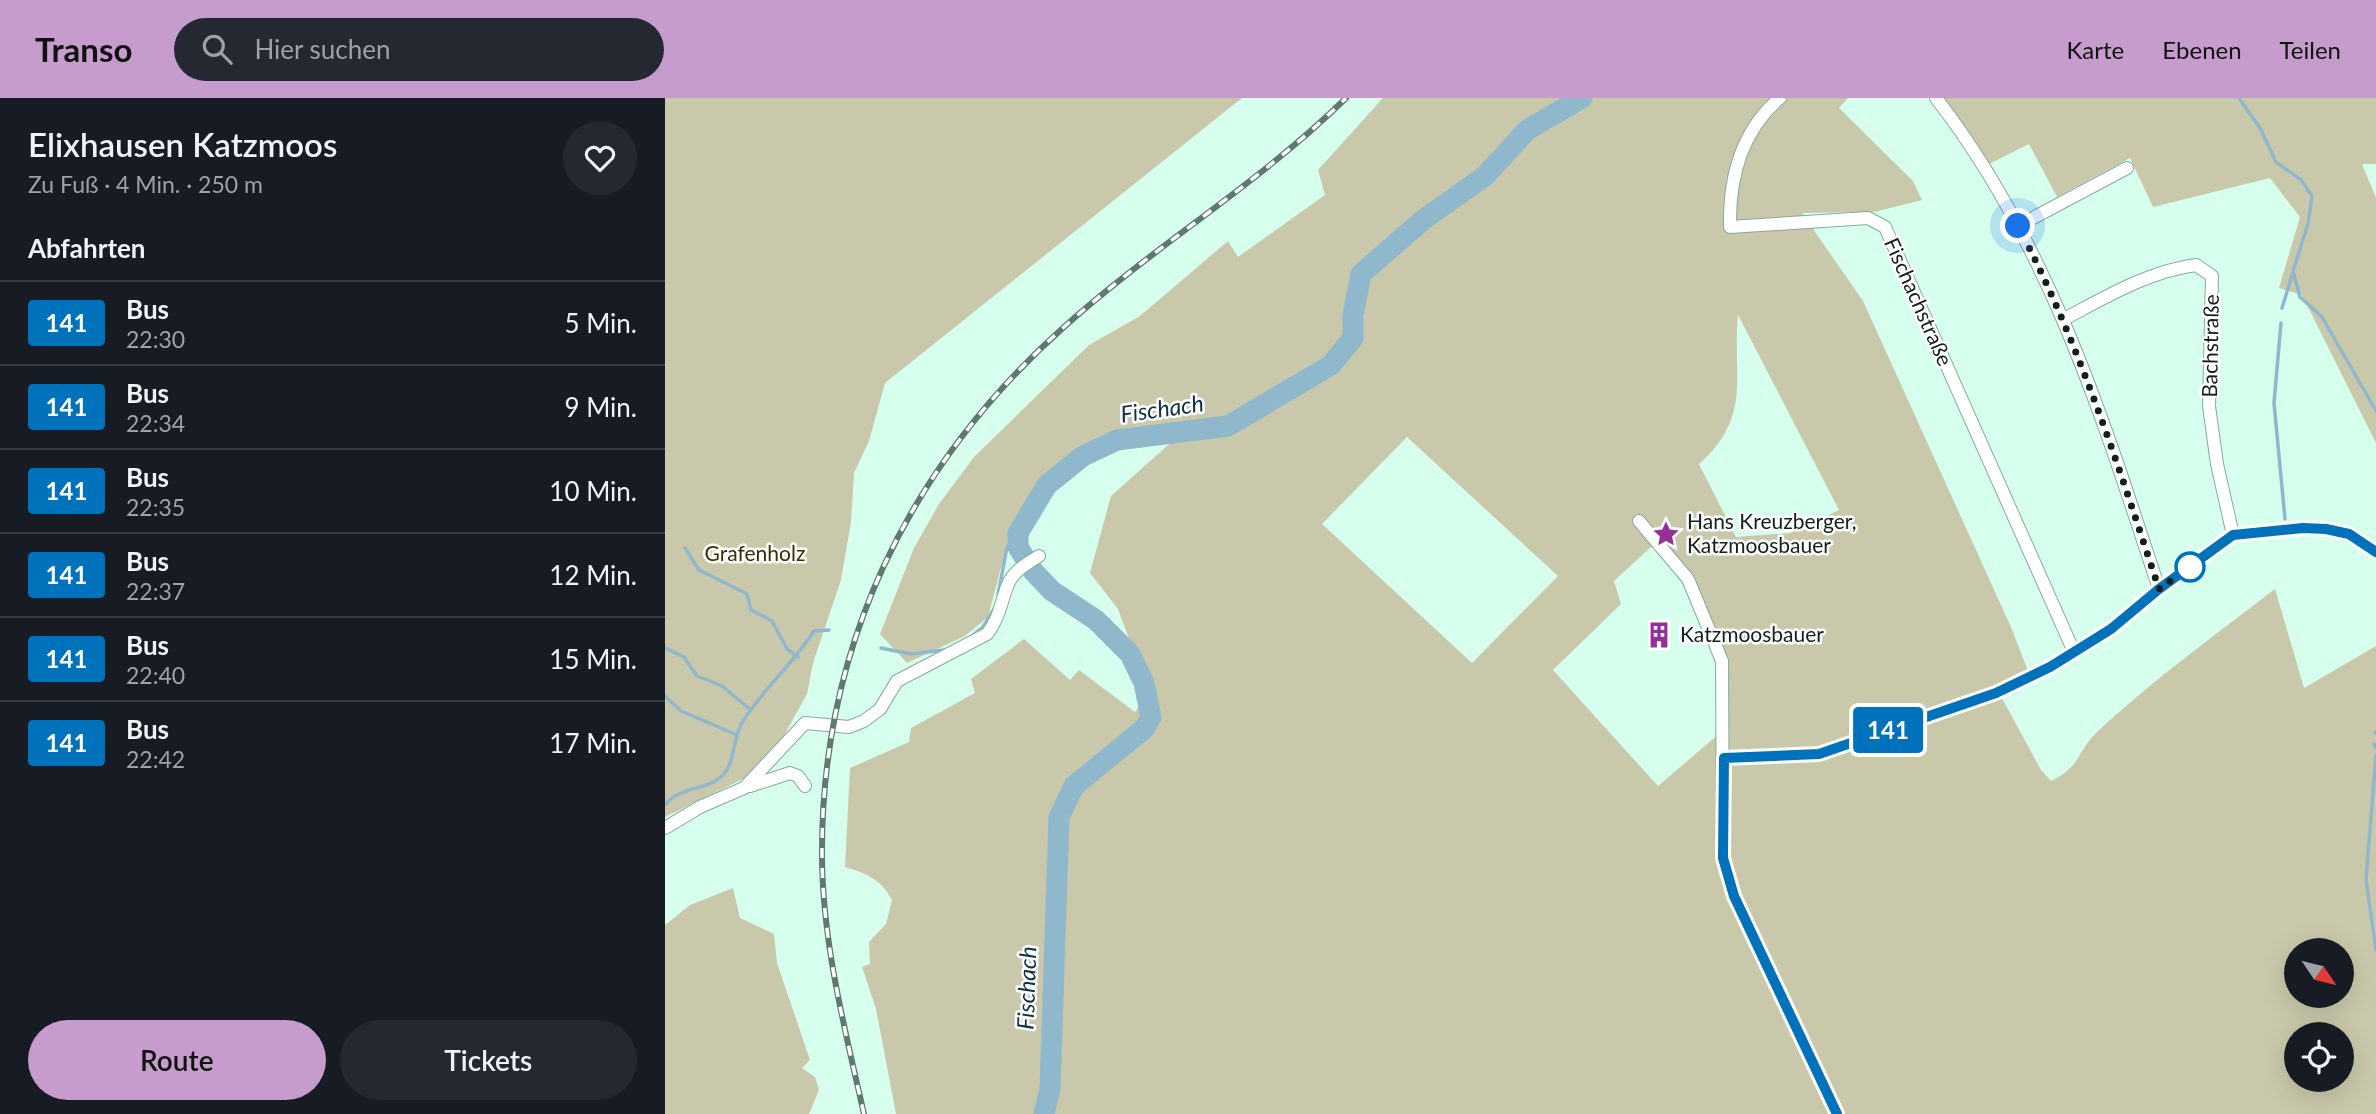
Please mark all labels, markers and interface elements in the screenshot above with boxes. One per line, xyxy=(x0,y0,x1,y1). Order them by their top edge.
search box xyxy=(174,18,664,81)
text: Transo xyxy=(35,29,132,69)
icon: search xyxy=(198,30,236,68)
text: Hier suchen xyxy=(254,33,391,65)
text: Karte xyxy=(2067,35,2124,64)
text: Ebenen xyxy=(2162,35,2242,64)
text: Teilen xyxy=(2280,35,2341,64)
button: heart xyxy=(563,121,637,195)
text: Elixhausen Katzmoos xyxy=(28,124,337,164)
text: Zu Fuß · 4 Min. · 250 m xyxy=(28,170,263,198)
your location xyxy=(2000,208,2035,243)
text: Abfahrten xyxy=(28,232,146,264)
street label: Fischachstraße xyxy=(1880,233,1959,369)
text: Bus xyxy=(126,293,169,325)
street label: Bachstraße xyxy=(2196,294,2223,398)
text: 5 Min. xyxy=(564,307,637,339)
text: 141 xyxy=(46,308,87,337)
text: 22:30 xyxy=(126,325,185,353)
text: Bus xyxy=(126,377,169,409)
water label: Fischach xyxy=(1119,388,1205,428)
text: 9 Min. xyxy=(564,391,637,423)
text: 141 xyxy=(46,392,87,421)
text: 22:34 xyxy=(126,409,185,437)
text: Bus xyxy=(126,461,169,493)
text: 10 Min. xyxy=(549,475,637,507)
text: 141 xyxy=(46,476,87,505)
text: 22:35 xyxy=(126,493,185,521)
place label: Hans Kreuzberger, Katzmoosbauer xyxy=(1687,508,1856,557)
place icon: Hans Kreuzberger, Katzmoosbauer xyxy=(1651,519,1681,549)
park label: Grafenholz xyxy=(705,540,805,565)
text: Bus xyxy=(126,545,169,577)
unlabelled marker xyxy=(2175,552,2205,582)
text: 12 Min. xyxy=(549,559,637,591)
text: 141 xyxy=(46,560,87,589)
text: 22:37 xyxy=(126,577,185,605)
building icon: Katzmoosbauer xyxy=(1644,620,1674,650)
place label: Katzmoosbauer xyxy=(1680,621,1824,646)
text: Bus xyxy=(126,629,169,661)
text: 15 Min. xyxy=(549,643,637,675)
text: 141 xyxy=(46,644,87,673)
text: 22:40 xyxy=(126,661,185,689)
line badge: 141 xyxy=(1848,707,1928,753)
text: Bus xyxy=(126,713,169,745)
text: 141 xyxy=(1867,715,1909,744)
text: 17 Min. xyxy=(549,727,637,759)
text: 141 xyxy=(46,728,87,757)
text: 22:42 xyxy=(126,745,185,773)
north arrow xyxy=(2284,938,2354,1008)
map controls xyxy=(2284,938,2354,1092)
water label: Fischach xyxy=(1011,946,1041,1030)
button: Route xyxy=(28,1020,326,1100)
button: Tickets xyxy=(340,1020,637,1100)
button: locate xyxy=(2284,1022,2354,1092)

